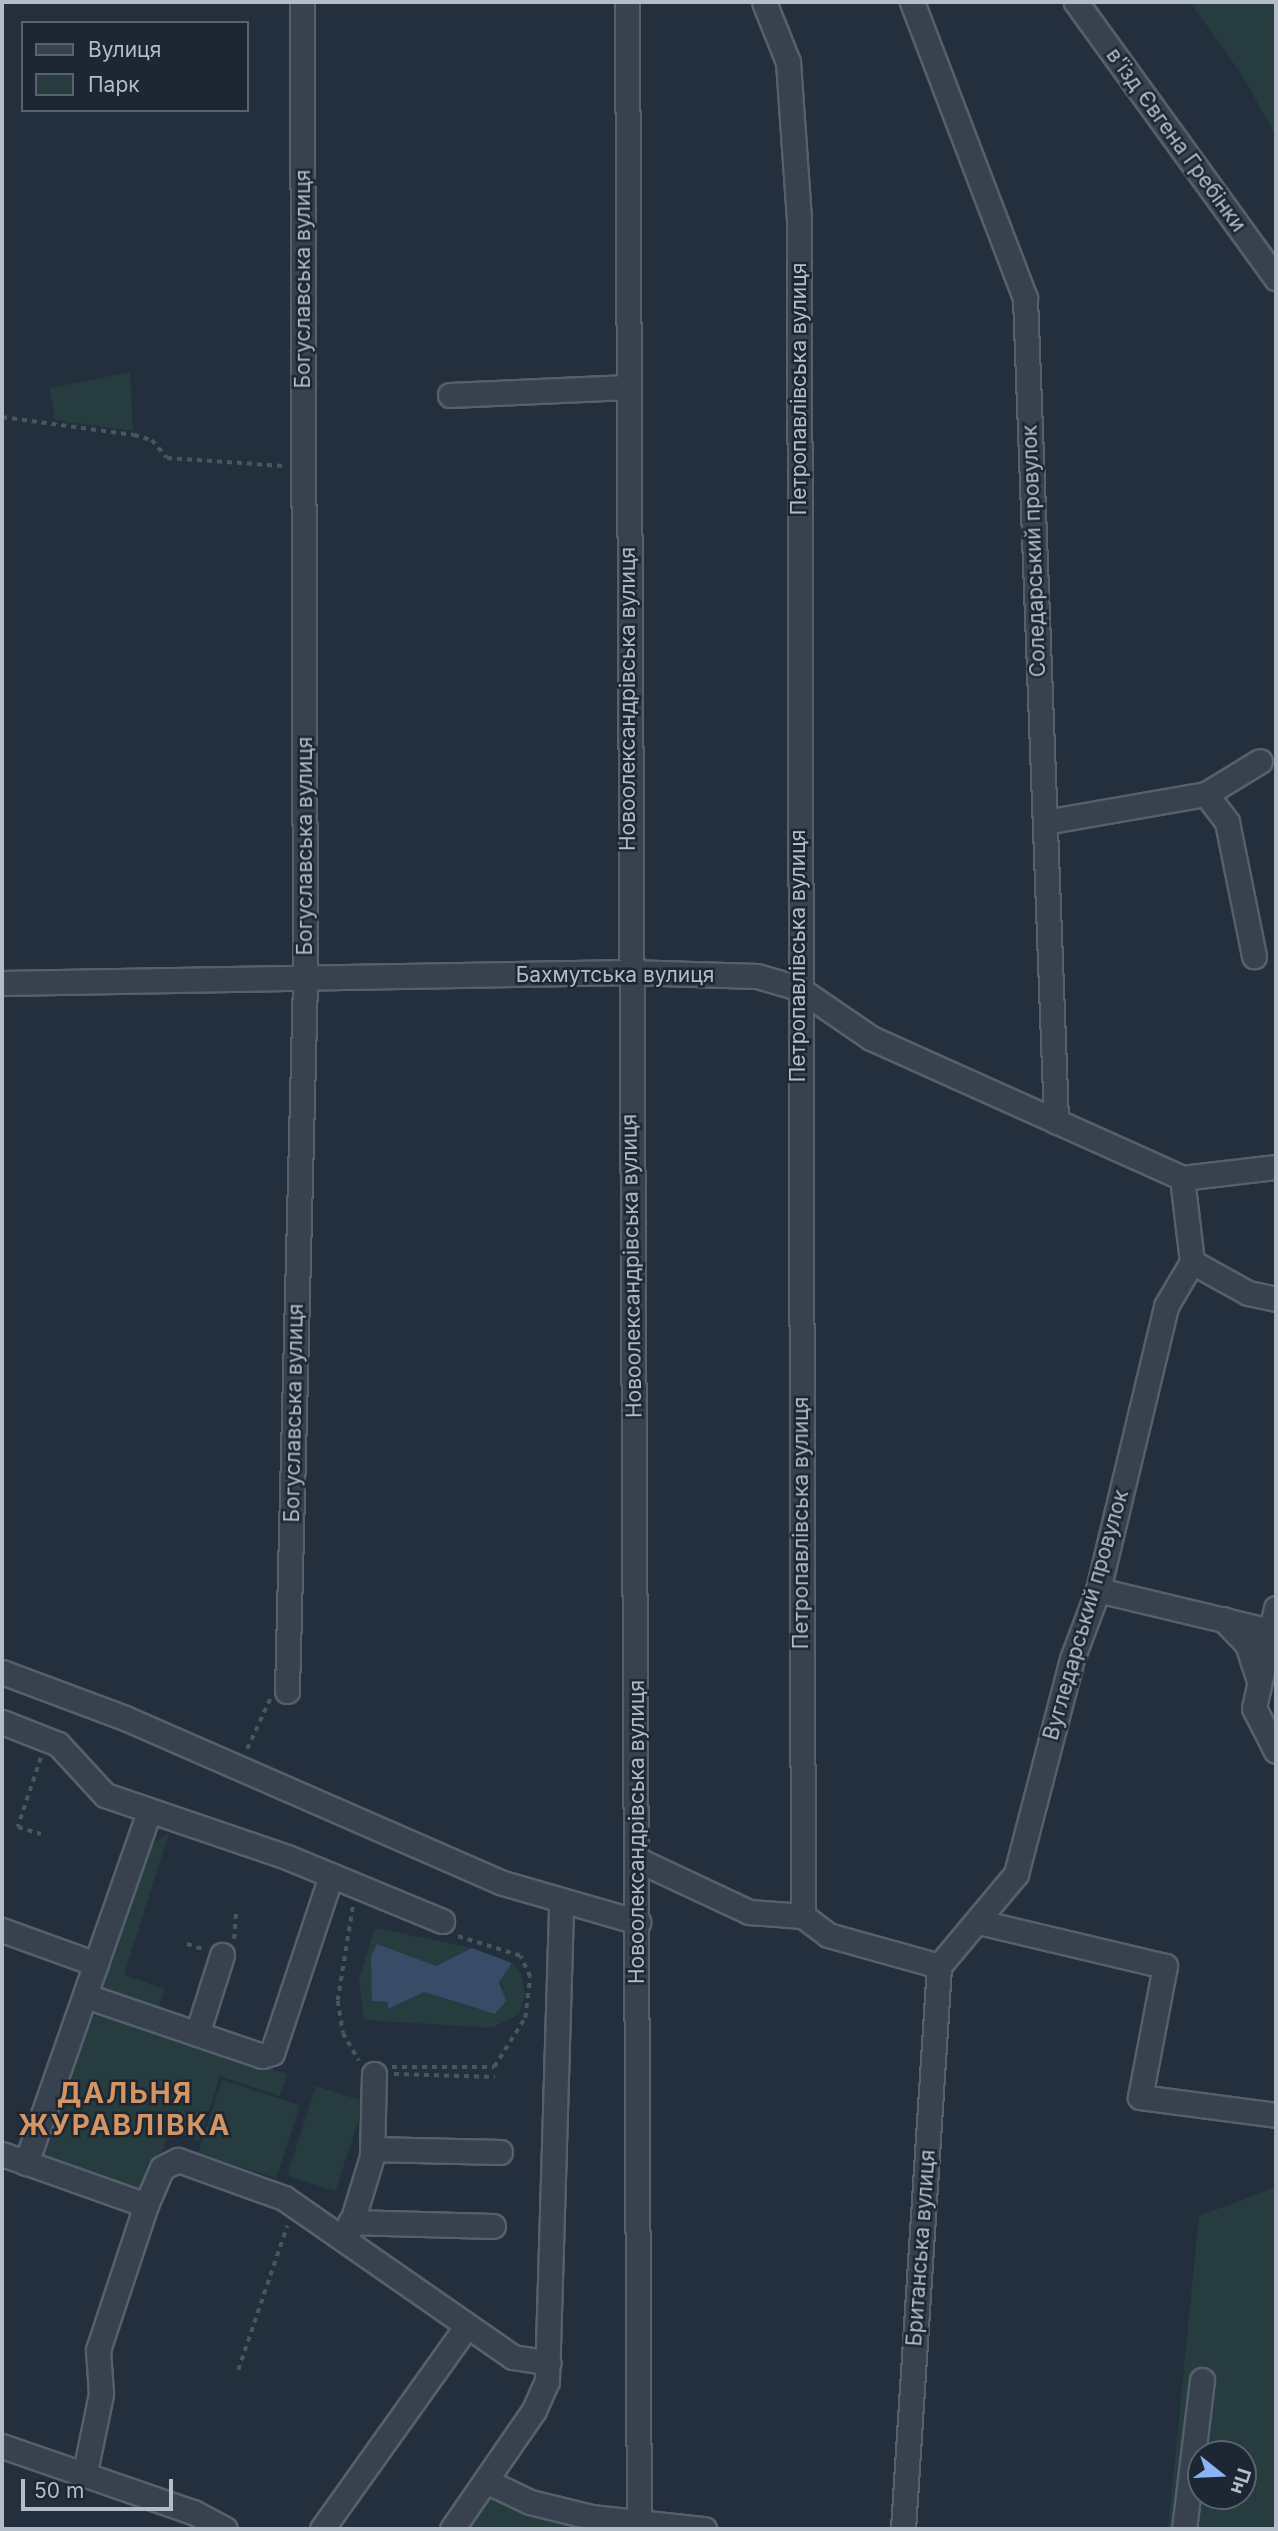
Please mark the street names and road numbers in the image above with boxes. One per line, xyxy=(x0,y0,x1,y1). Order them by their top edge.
street label: в'їзд Євгена Гребінки xyxy=(1101,43,1251,237)
street label: Богуславська вулиця xyxy=(290,170,316,388)
street label: Петропавлівська вулиця xyxy=(786,263,812,515)
street label: Соледарський провулок xyxy=(1017,424,1051,678)
street label: Новоолександрівська вулиця xyxy=(615,547,641,851)
street label: Богуславська вулиця xyxy=(292,737,318,955)
street label: Петропавлівська вулиця xyxy=(785,830,811,1082)
street label: Бахмутська вулиця xyxy=(516,962,714,988)
street label: Новоолександрівська вулиця xyxy=(617,1114,647,1418)
street label: Богуславська вулиця xyxy=(279,1303,309,1523)
street label: Петропавлівська вулиця xyxy=(788,1397,814,1649)
street label: Вугледарський провулок xyxy=(1038,1487,1134,1743)
street label: Новоолександрівська вулиця xyxy=(624,1680,650,1984)
street label: Британська вулиця xyxy=(902,2149,940,2347)

